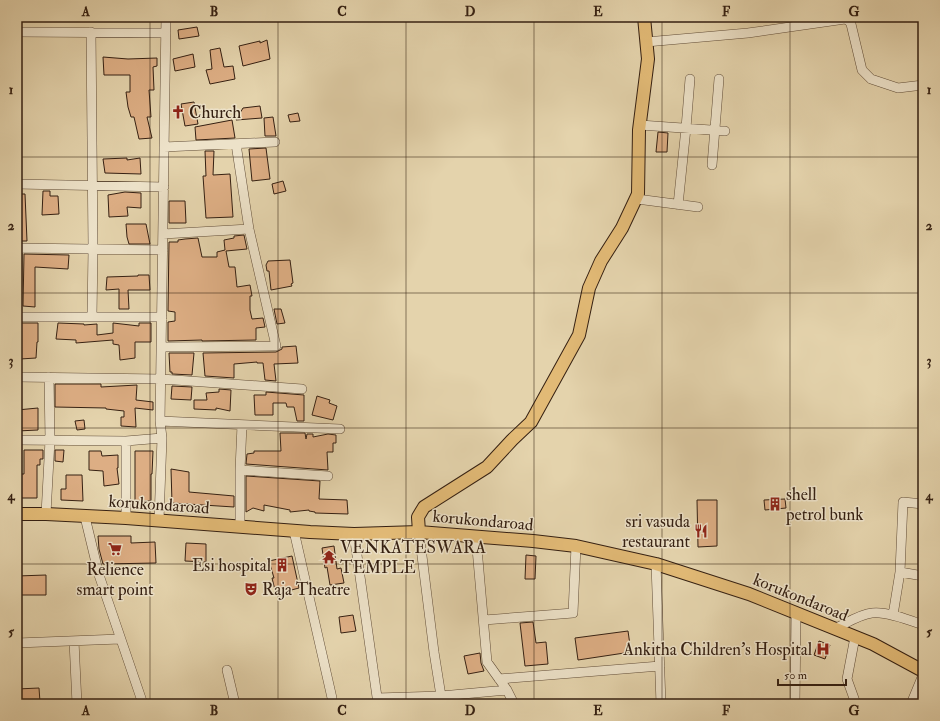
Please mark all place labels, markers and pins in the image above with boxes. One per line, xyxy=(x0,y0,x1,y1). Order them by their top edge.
place label: Church xyxy=(189,102,241,123)
church icon: Church xyxy=(170,104,186,120)
place label: shell petrol bunk xyxy=(785,484,864,526)
building icon: shell petrol bunk xyxy=(767,496,783,512)
place label: sri vasuda restaurant xyxy=(622,511,691,552)
restaurant icon: sri vasuda restaurant xyxy=(693,523,709,539)
place label: VENKATESWARA TEMPLE xyxy=(340,537,486,578)
supermarket icon: Relience smart point xyxy=(107,541,123,557)
temple icon: VENKATESWARA TEMPLE xyxy=(321,549,337,565)
place label: Esi hospital xyxy=(192,555,272,577)
building icon: Esi hospital xyxy=(274,557,290,573)
place label: Relience smart point xyxy=(77,559,154,601)
place label: Raja Theatre xyxy=(262,579,350,600)
theatre icon: Raja Theatre xyxy=(243,581,259,597)
place label: Ankitha Children's Hospital xyxy=(622,639,813,661)
hospital icon: Ankitha Children's Hospital xyxy=(815,641,831,657)

